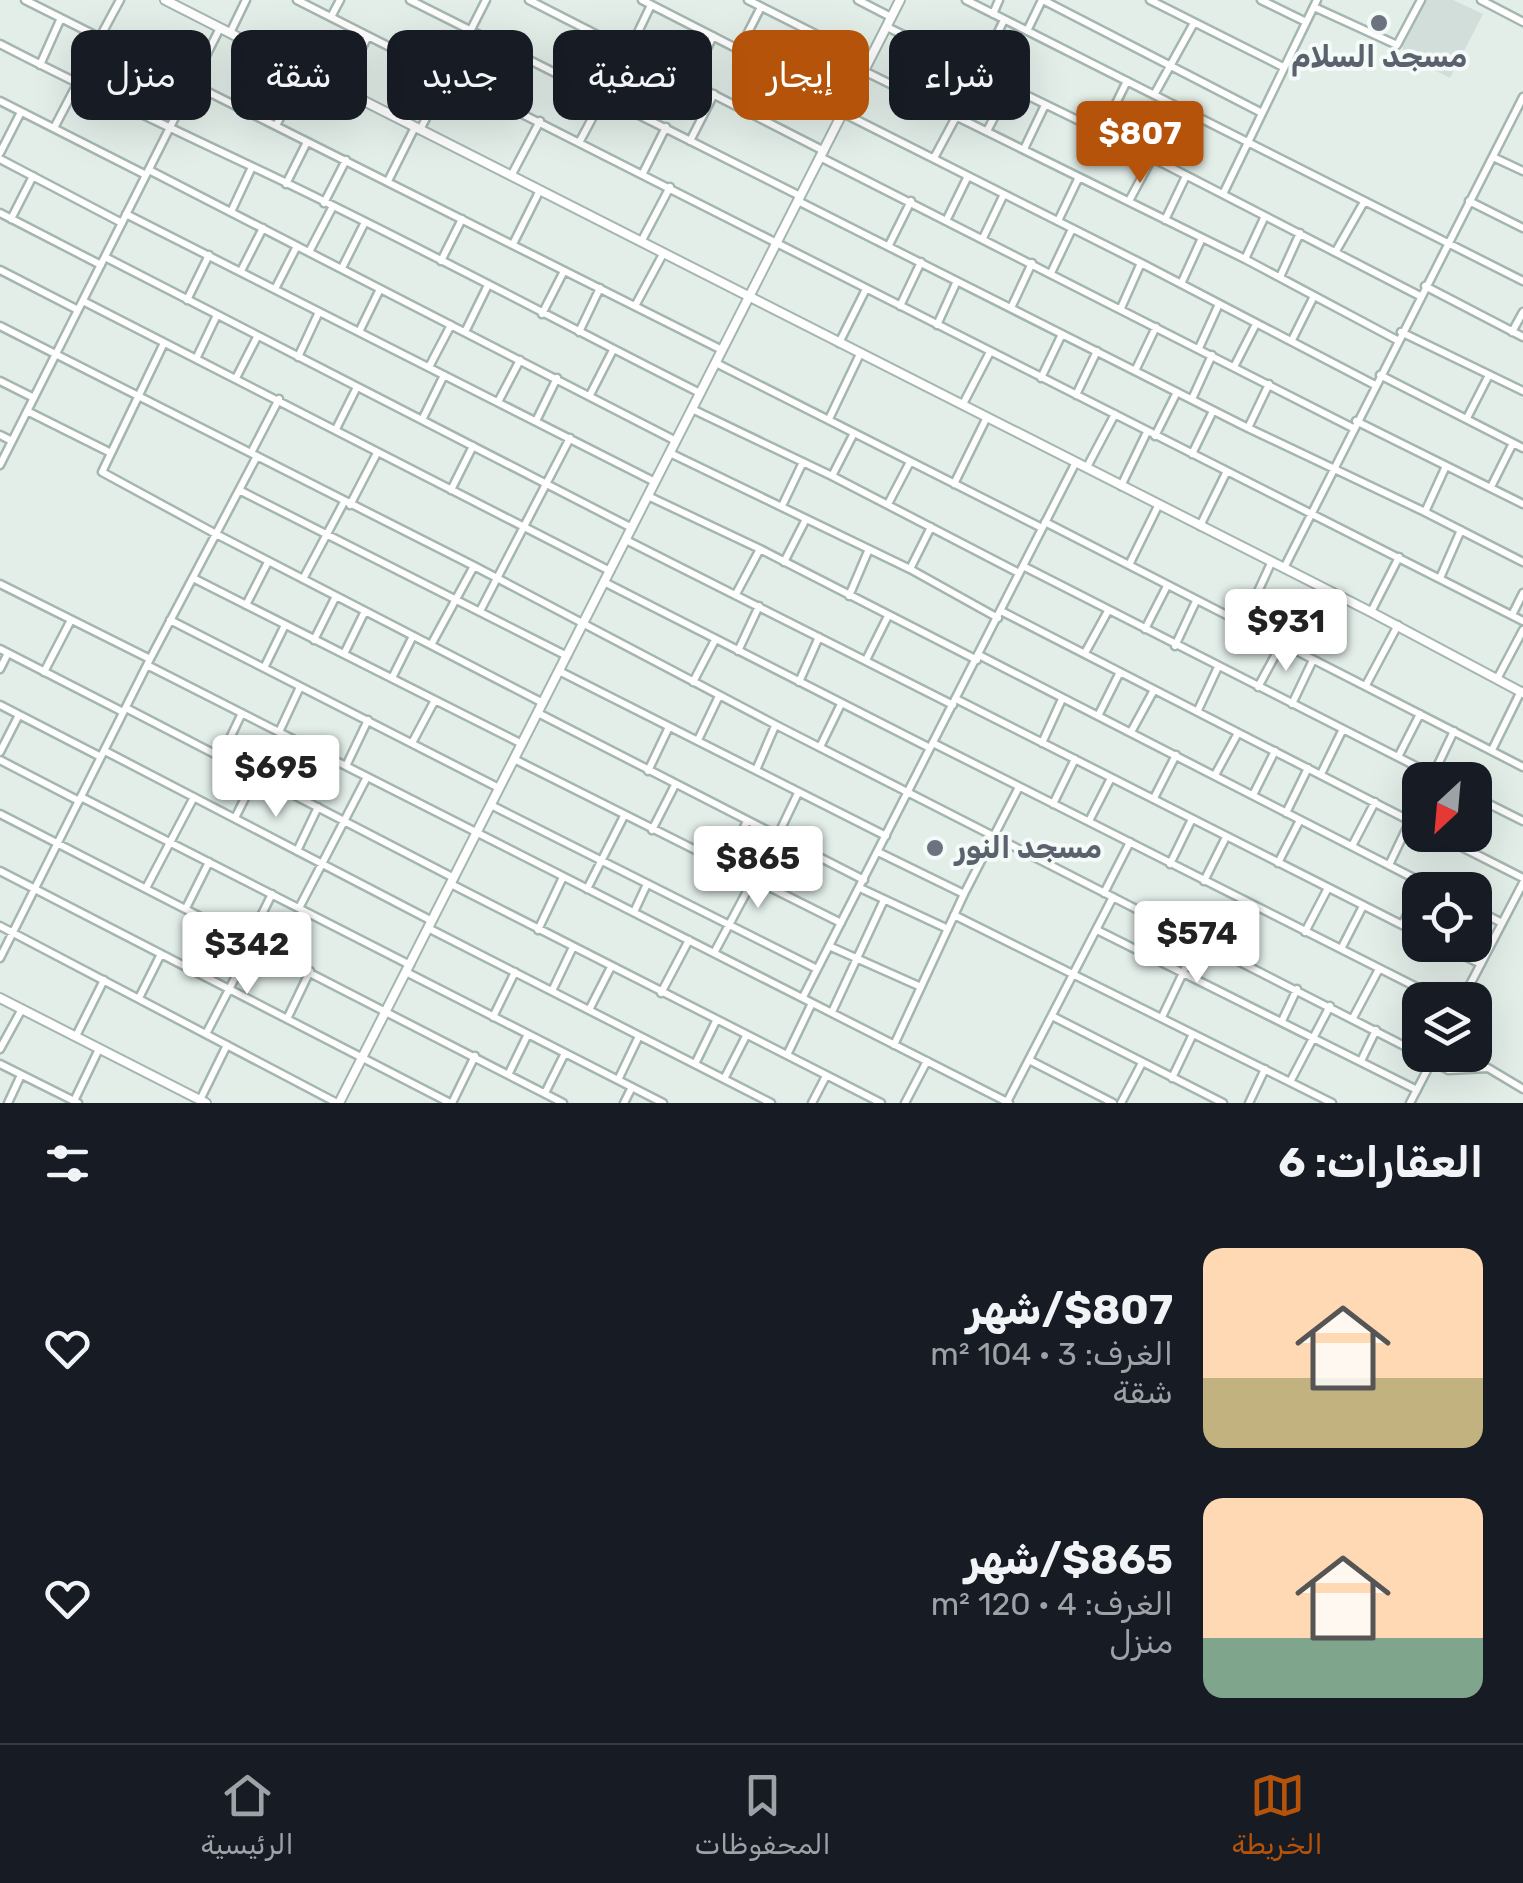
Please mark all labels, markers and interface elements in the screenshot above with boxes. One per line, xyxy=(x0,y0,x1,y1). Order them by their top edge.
marker: مسجد السلام xyxy=(1368,12,1390,34)
chip: منزل xyxy=(71,30,211,120)
chip: شقة xyxy=(231,30,367,120)
chip: جديد xyxy=(387,30,533,120)
chip: تصفية xyxy=(553,30,712,120)
chip: إيجار xyxy=(732,30,869,120)
chip: شراء xyxy=(889,30,1030,120)
place label: مسجد السلام xyxy=(1291,39,1467,77)
pin: $807 xyxy=(1081,101,1199,186)
text: $807 xyxy=(1098,114,1182,152)
pin: $931 xyxy=(1227,589,1345,674)
text: $931 xyxy=(1247,602,1325,640)
pin: $695 xyxy=(217,735,335,820)
text: $695 xyxy=(234,748,318,786)
north arrow xyxy=(1402,762,1492,852)
map controls xyxy=(1402,762,1492,1072)
pin: $865 xyxy=(699,826,817,911)
place label: مسجد النور xyxy=(953,830,1102,866)
marker: مسجد النور xyxy=(924,837,946,859)
text: $865 xyxy=(716,839,800,877)
button: locate xyxy=(1402,872,1492,962)
pin: $574 xyxy=(1138,901,1256,986)
pin: $342 xyxy=(188,912,306,997)
text: $574 xyxy=(1156,914,1238,952)
text: $342 xyxy=(204,925,290,963)
button: layers xyxy=(1402,982,1492,1072)
icon: filters xyxy=(40,1136,95,1191)
text: العقارات: 6 xyxy=(1278,1138,1483,1188)
text: $807/شهر xyxy=(966,1285,1173,1335)
icon: home xyxy=(1283,1288,1403,1408)
icon: heart xyxy=(40,1321,95,1376)
text: الغرف: 3 · 104 m² xyxy=(930,1335,1173,1373)
text: شقة xyxy=(1112,1373,1173,1411)
text: $865/شهر xyxy=(964,1535,1173,1585)
icon: home xyxy=(1283,1538,1403,1658)
icon: heart xyxy=(40,1571,95,1626)
text: الغرف: 4 · 120 m² xyxy=(931,1585,1173,1623)
text: منزل xyxy=(1109,1623,1173,1661)
tab: الرئيسية xyxy=(200,1768,294,1861)
tab: المحفوظات xyxy=(694,1768,831,1861)
tab: الخريطة xyxy=(1231,1768,1323,1861)

